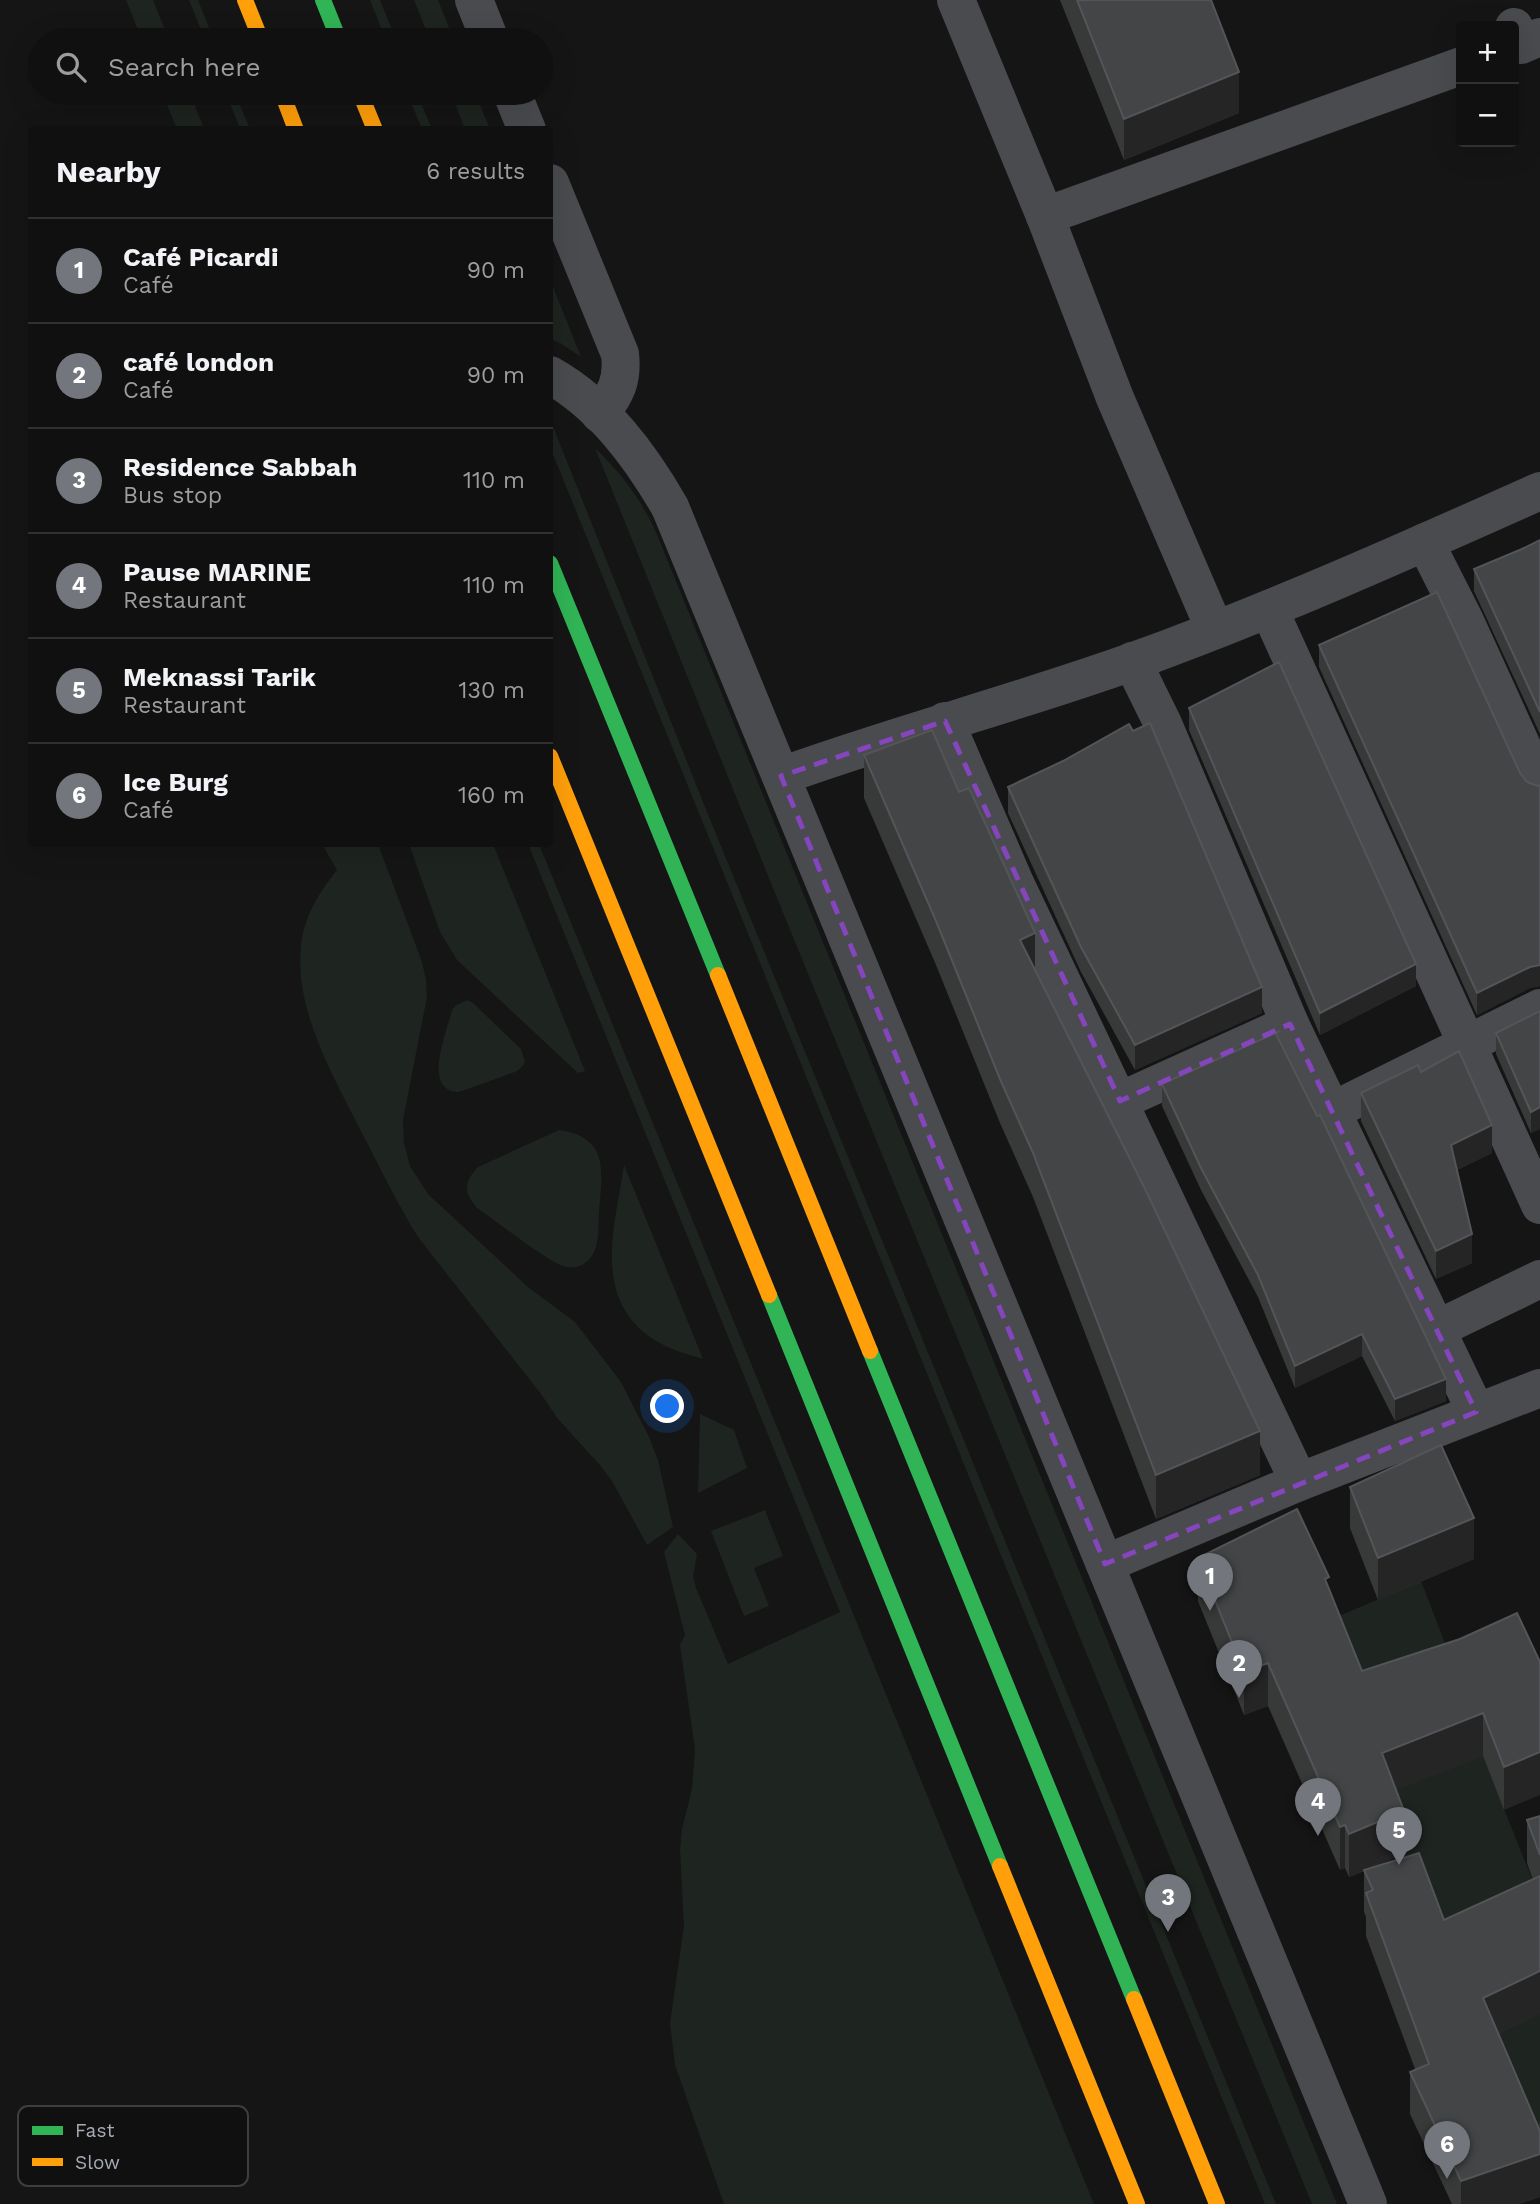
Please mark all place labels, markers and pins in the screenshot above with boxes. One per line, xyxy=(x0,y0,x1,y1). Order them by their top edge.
pin: 1 xyxy=(1187,1553,1233,1611)
pin: 2 xyxy=(1216,1640,1262,1698)
pin: 4 xyxy=(1295,1778,1341,1836)
pin: 5 xyxy=(1376,1807,1422,1865)
pin: 3 xyxy=(1145,1874,1191,1932)
pin: 6 xyxy=(1424,2121,1470,2179)

